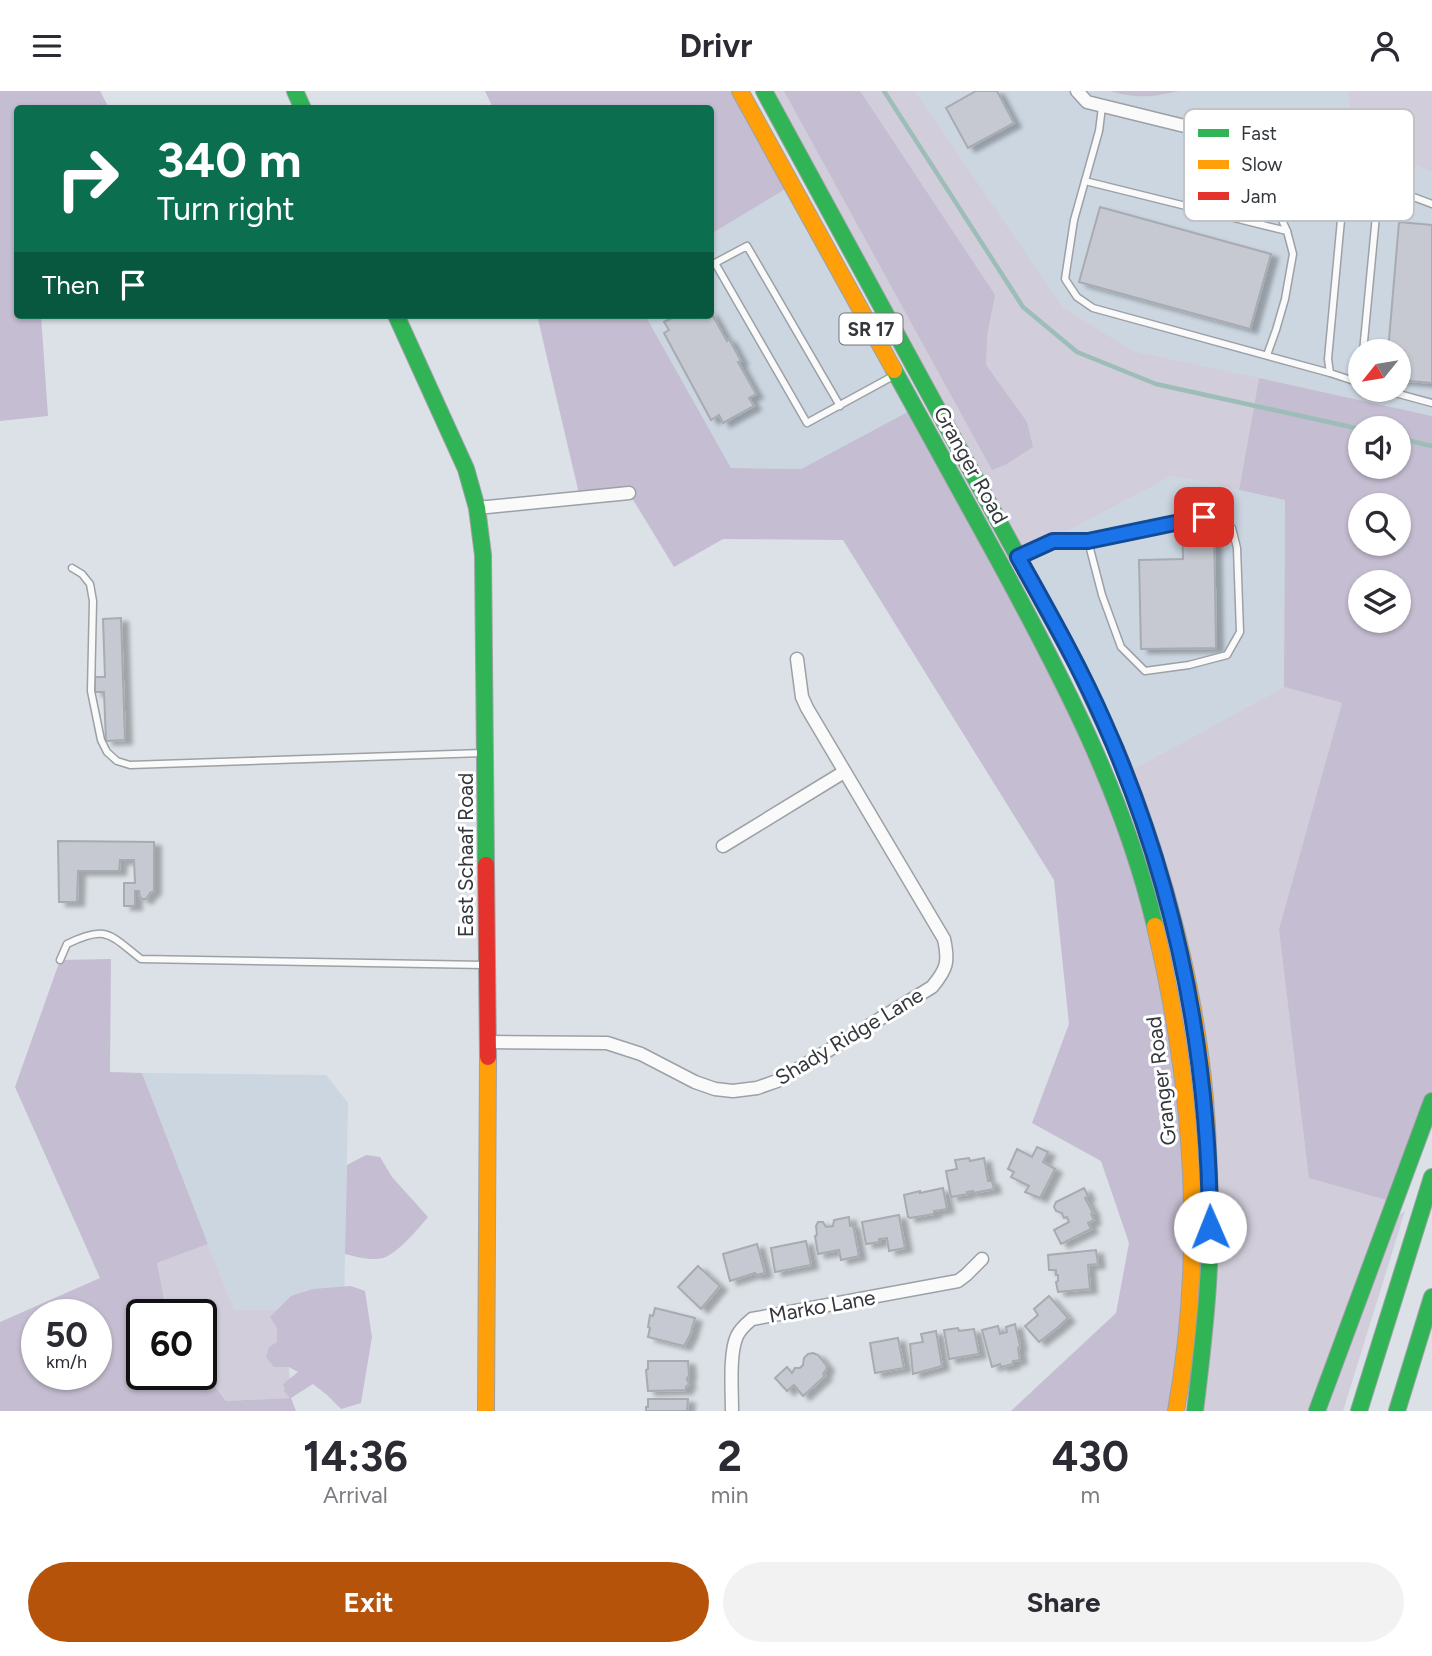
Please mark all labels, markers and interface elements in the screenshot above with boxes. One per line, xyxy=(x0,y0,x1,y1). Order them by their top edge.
icon: menu xyxy=(28,27,66,65)
text: Drivr xyxy=(680,27,752,65)
icon: person xyxy=(1366,27,1404,65)
legend xyxy=(1184,109,1414,221)
text: Fast xyxy=(1241,122,1277,145)
text: 340 m xyxy=(157,130,301,189)
icon: right xyxy=(42,133,133,224)
text: Slow xyxy=(1241,153,1283,176)
text: Jam xyxy=(1241,185,1277,208)
text: Turn right xyxy=(157,190,295,228)
icon: arrive xyxy=(114,266,152,304)
text: Then xyxy=(42,269,100,301)
road number: SR 17 xyxy=(840,313,903,345)
north arrow xyxy=(1348,339,1410,403)
map controls xyxy=(1348,339,1411,633)
street label: Granger Road xyxy=(929,402,1013,528)
button: sound xyxy=(1348,416,1411,479)
pin xyxy=(1174,487,1234,547)
button: search xyxy=(1348,493,1411,556)
icon: arrive xyxy=(1185,498,1223,536)
button: layers xyxy=(1348,570,1411,633)
street label: East Schaaf Road xyxy=(453,773,478,937)
street label: Shady Ridge Lane xyxy=(771,982,927,1090)
street label: Granger Road xyxy=(1141,1015,1181,1147)
position arrow xyxy=(1173,1190,1247,1264)
street label: Marko Lane xyxy=(767,1284,877,1328)
speed limit sign: 60 xyxy=(126,1299,217,1390)
text: 50 xyxy=(45,1314,88,1356)
text: km/h xyxy=(46,1351,87,1373)
text: 14:36 xyxy=(303,1431,408,1482)
text: 2 xyxy=(718,1431,742,1482)
text: 430 xyxy=(1052,1431,1129,1482)
text: Arrival xyxy=(323,1481,388,1509)
text: min xyxy=(711,1481,749,1509)
text: m xyxy=(1080,1481,1100,1509)
button: Exit xyxy=(28,1562,709,1642)
button: Share xyxy=(723,1562,1404,1642)

